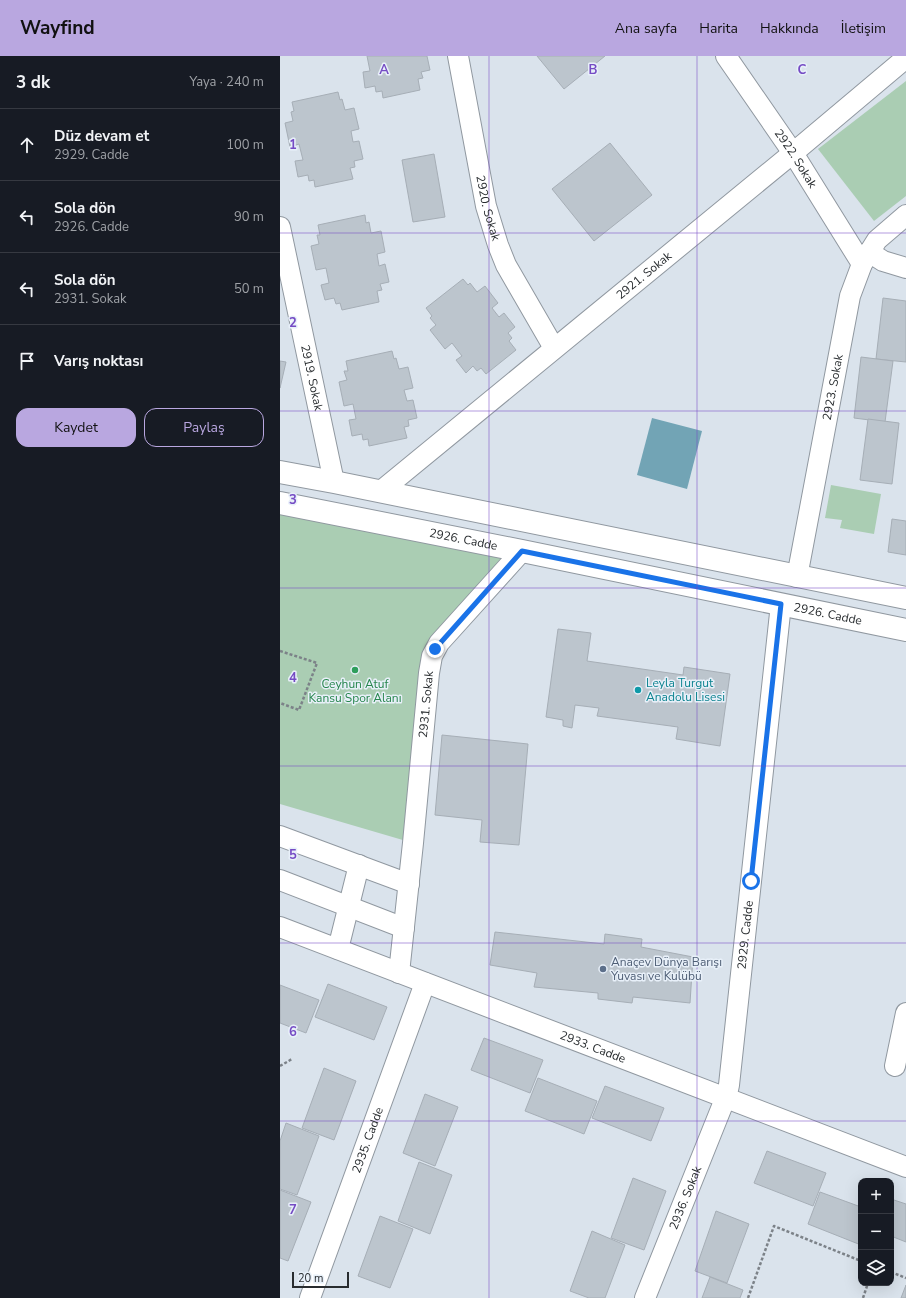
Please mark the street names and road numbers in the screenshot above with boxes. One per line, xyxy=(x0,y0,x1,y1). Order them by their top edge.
street label: 2922. Sokak xyxy=(771,126,821,192)
street label: 2920. Sokak xyxy=(472,174,505,244)
street label: 2921. Sokak xyxy=(613,247,676,303)
street label: 2919. Sokak xyxy=(297,343,327,413)
street label: 2923. Sokak xyxy=(819,352,847,422)
street label: 2926. Cadde xyxy=(428,525,499,554)
street label: 2926. Cadde xyxy=(792,599,863,629)
street label: 2931. Sokak xyxy=(415,669,437,739)
street label: 2929. Cadde xyxy=(734,900,757,970)
street label: 2933. Cadde xyxy=(558,1027,628,1067)
street label: 2935. Cadde xyxy=(348,1105,387,1175)
street label: 2936. Sokak xyxy=(665,1163,706,1232)

